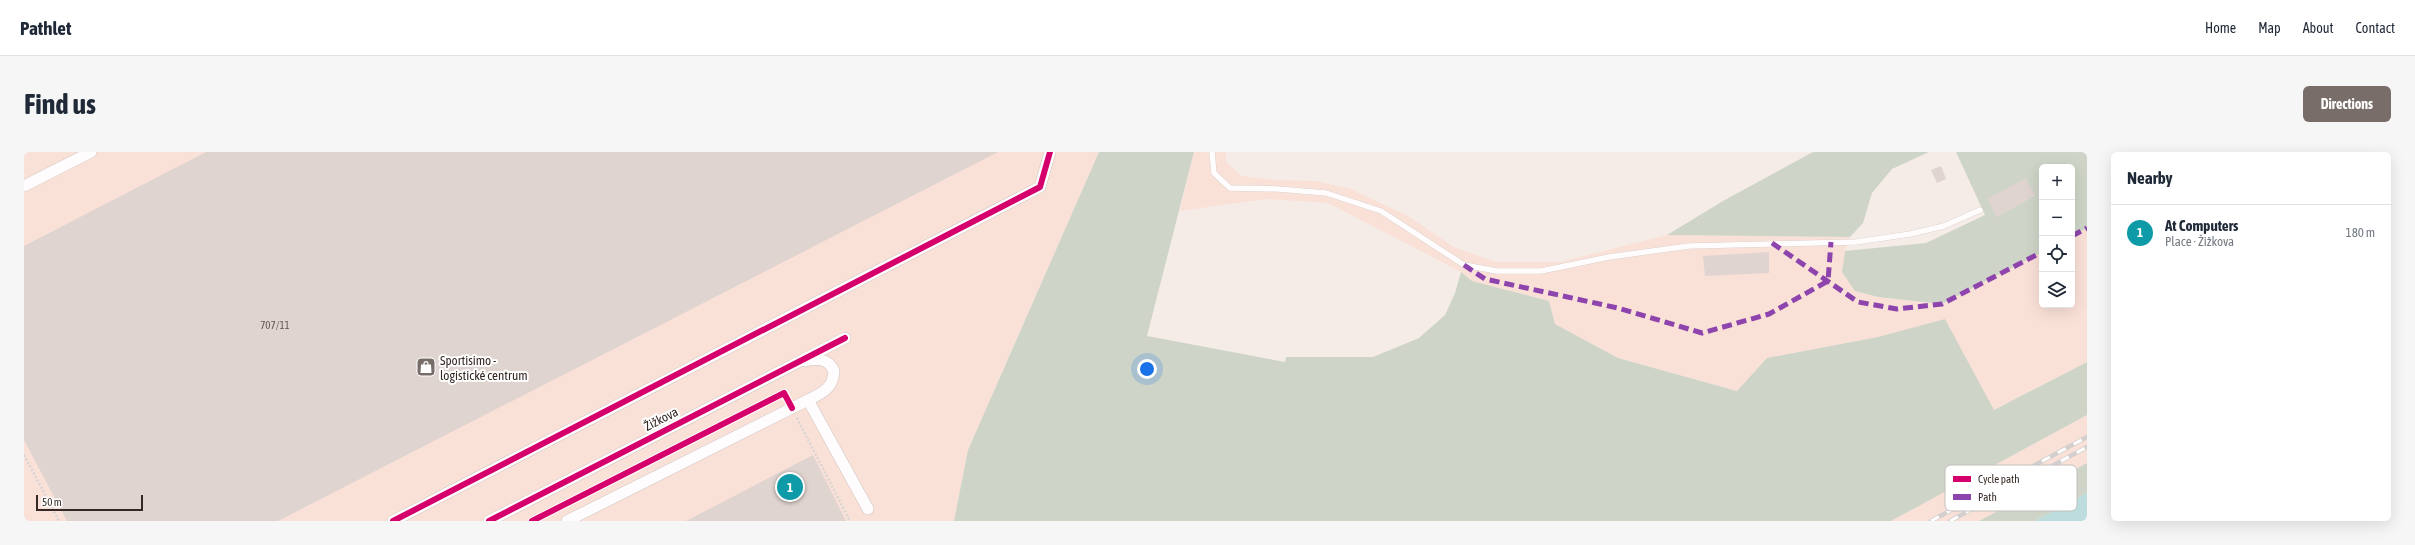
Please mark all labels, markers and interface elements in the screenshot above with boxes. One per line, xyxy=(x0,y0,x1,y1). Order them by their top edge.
text: Pathlet xyxy=(20,17,71,39)
text: Home xyxy=(2205,20,2236,36)
text: Map xyxy=(2258,20,2281,36)
text: About xyxy=(2303,20,2334,36)
text: Contact xyxy=(2356,20,2395,36)
button: Directions xyxy=(2303,86,2391,122)
text: Find us xyxy=(24,88,96,120)
map controls xyxy=(2039,164,2075,308)
button: + xyxy=(2039,164,2075,200)
text: Nearby xyxy=(2127,168,2173,188)
button: − xyxy=(2039,200,2075,236)
text: At Computers xyxy=(2165,217,2238,234)
text: 1 xyxy=(2137,225,2143,240)
text: 180 m xyxy=(2346,225,2375,240)
text: Place · Žižkova xyxy=(2165,234,2234,249)
button: locate xyxy=(2039,236,2075,272)
button: layers xyxy=(2039,272,2075,308)
house number: 707/11 xyxy=(260,319,290,331)
place label: Sportisimo - logistické centrum xyxy=(440,353,528,383)
shop icon: Sportisimo - logistické centrum xyxy=(415,356,437,378)
your location xyxy=(1137,359,1157,379)
street label: Žižkova xyxy=(641,404,681,434)
legend xyxy=(1945,465,2077,511)
pin: 1 xyxy=(777,472,803,502)
text: Cycle path xyxy=(1978,473,2020,485)
text: Path xyxy=(1978,491,1997,503)
scale bar xyxy=(36,493,143,512)
text: 50 m xyxy=(42,496,62,508)

